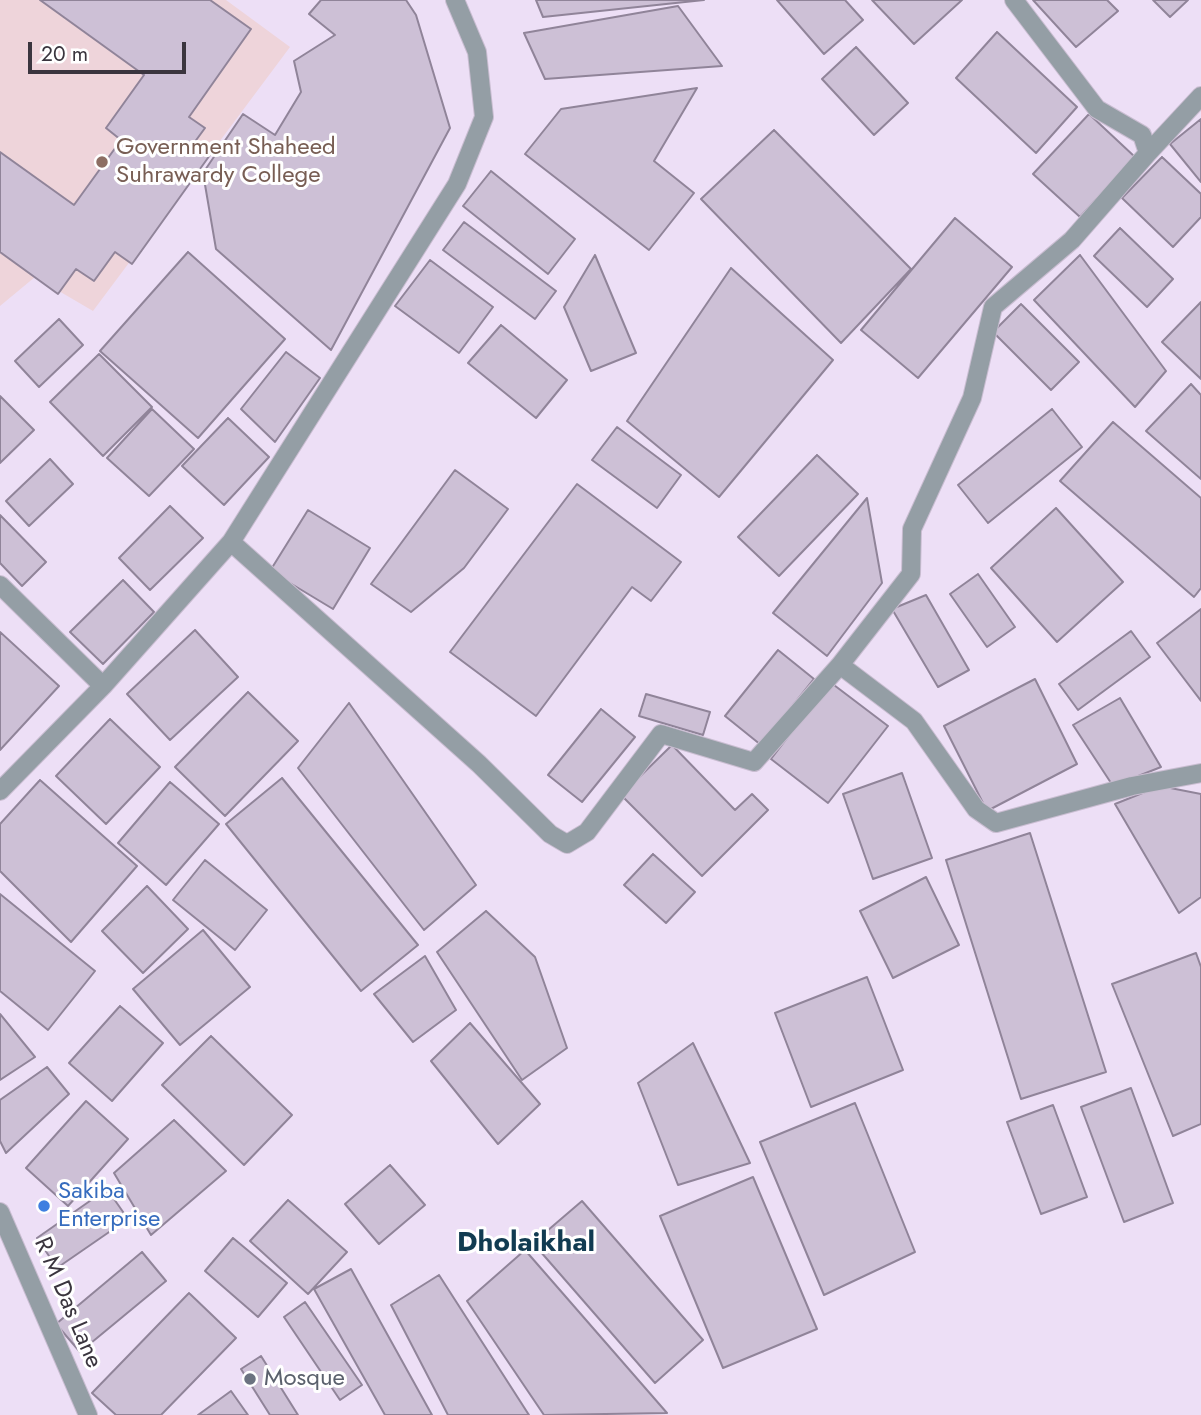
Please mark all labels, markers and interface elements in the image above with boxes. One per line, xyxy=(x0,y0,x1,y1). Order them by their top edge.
scale bar xyxy=(32,28,189,72)
text: 20 m xyxy=(41,39,88,69)
place label: Government Shaheed Suhrawardy College xyxy=(116,134,336,190)
marker: Government Shaheed Suhrawardy College xyxy=(94,154,110,170)
place label: Sakiba Enterprise xyxy=(58,1178,160,1234)
marker: Sakiba Enterprise xyxy=(36,1198,52,1214)
district label: Dholaikhal xyxy=(457,1227,595,1261)
street label: R M Das Lane xyxy=(27,1233,107,1373)
place label: Mosque xyxy=(264,1365,345,1393)
marker: Mosque xyxy=(242,1371,258,1387)

